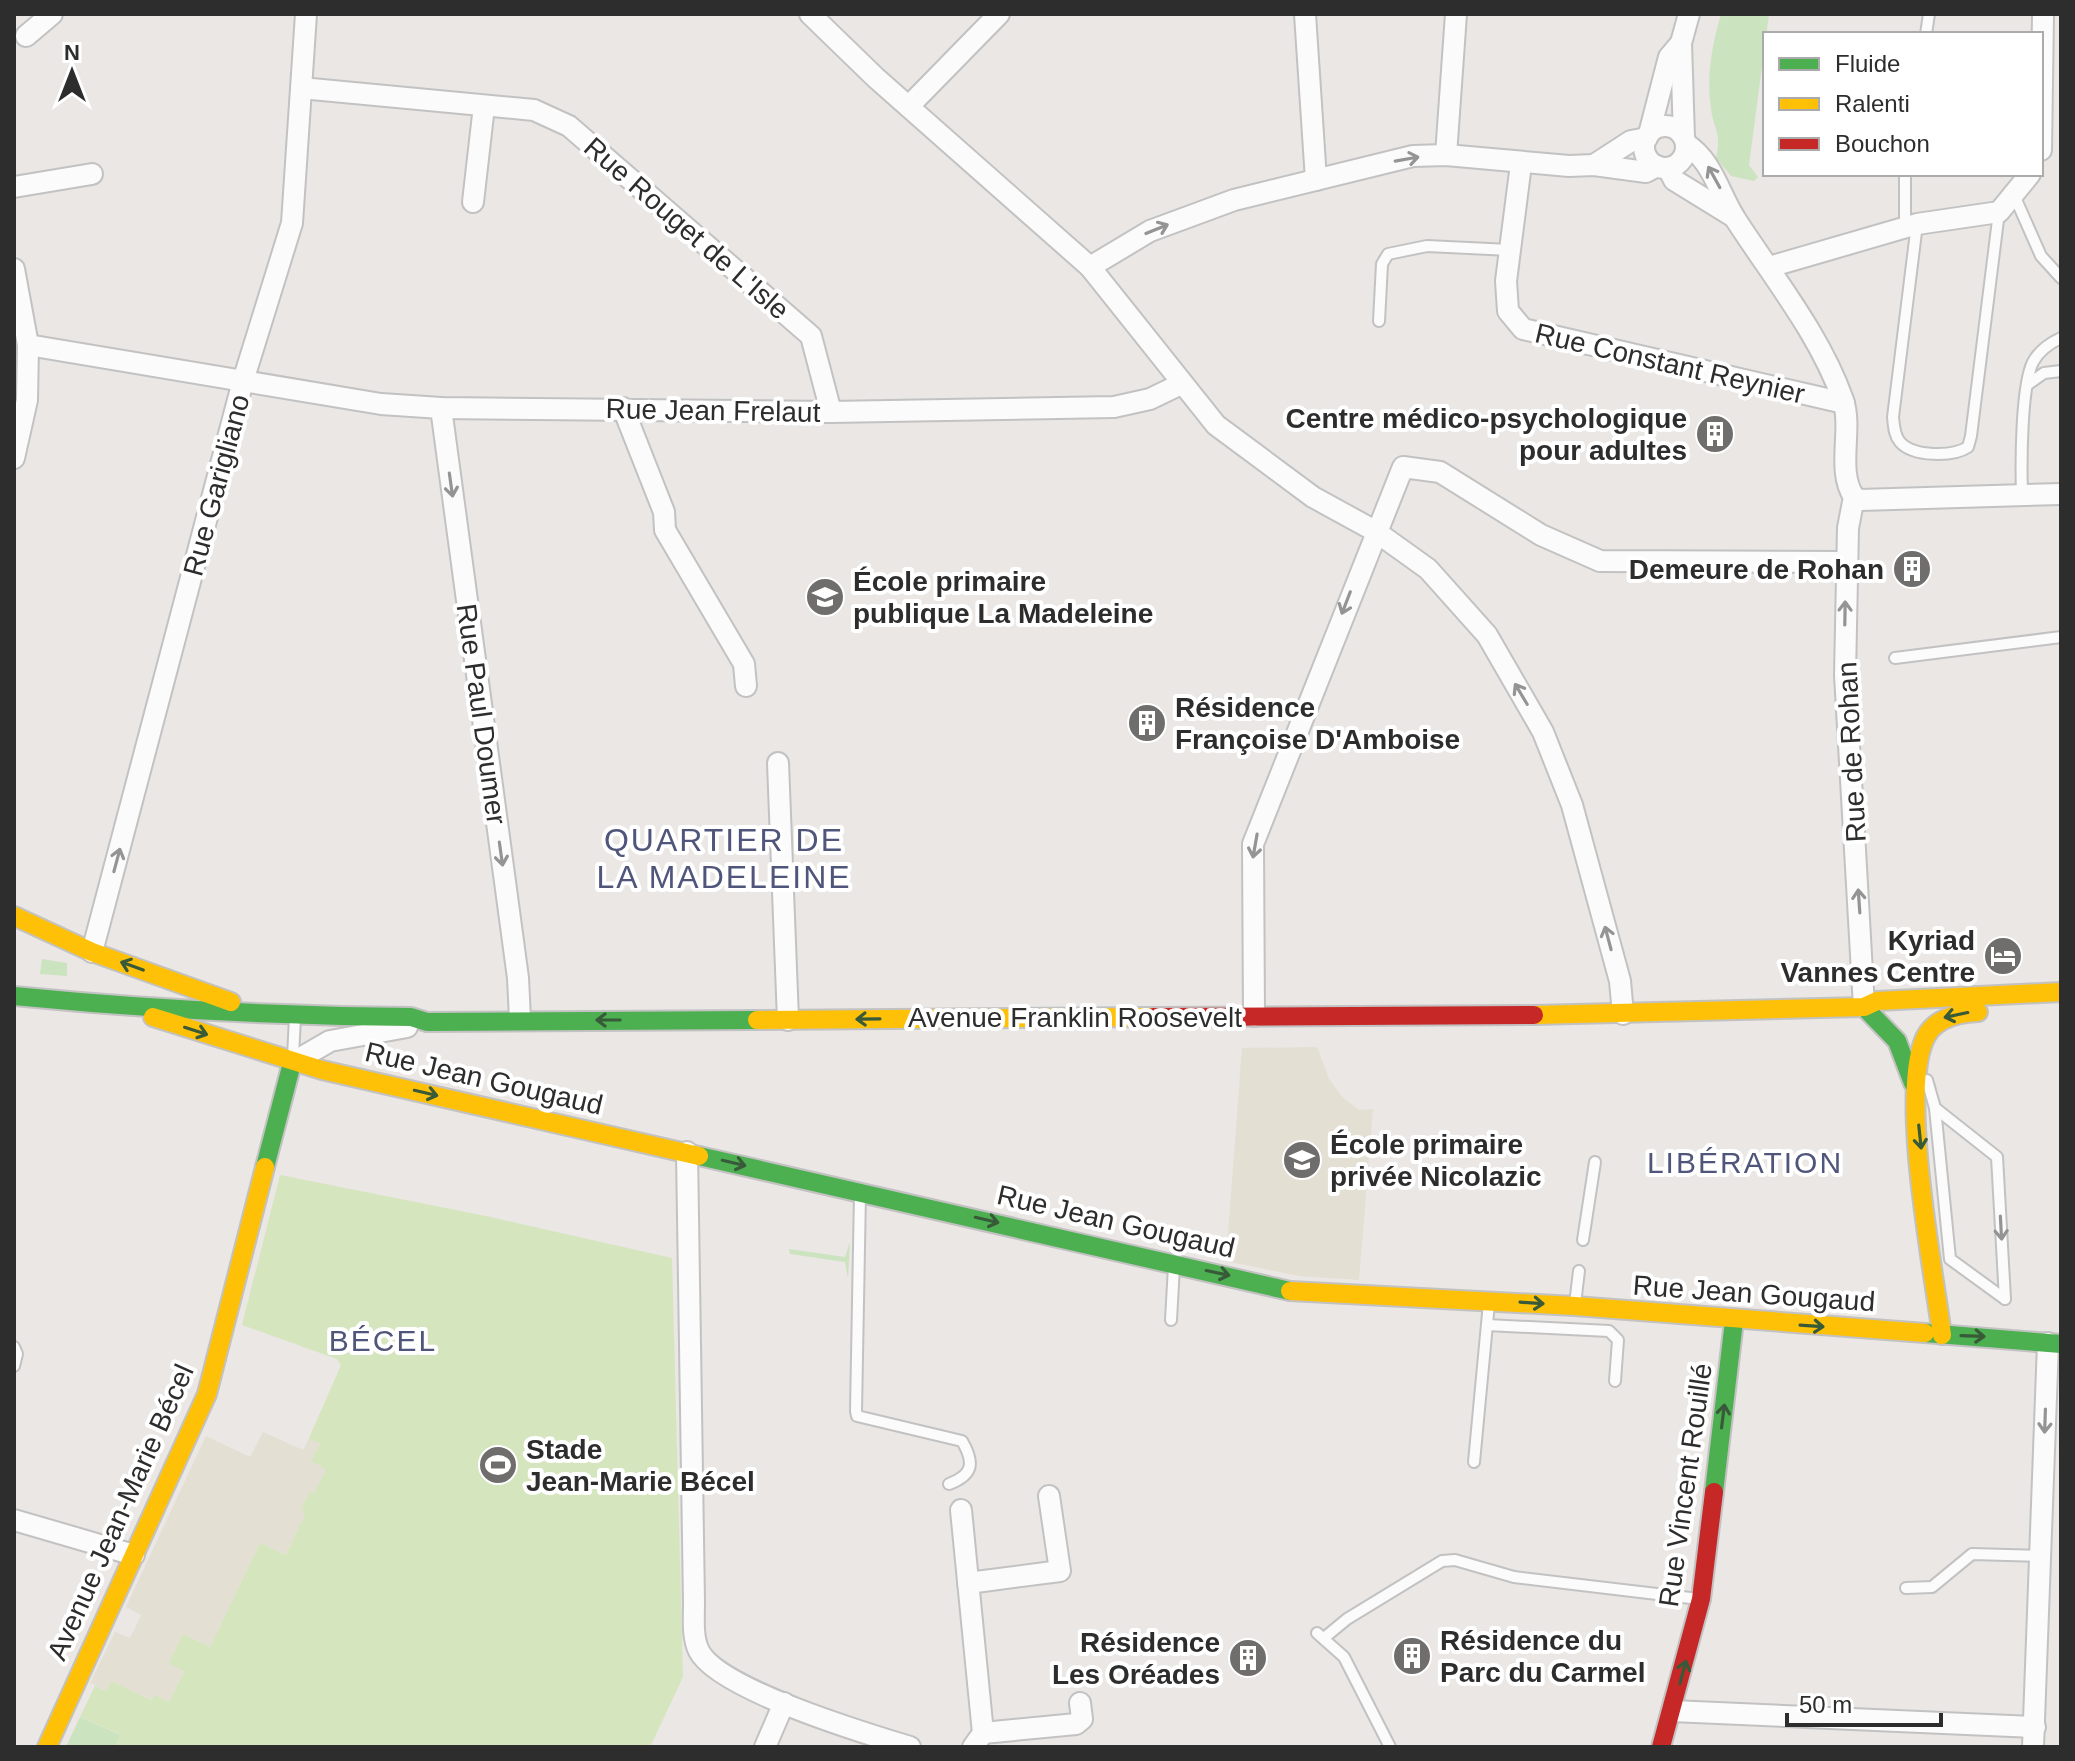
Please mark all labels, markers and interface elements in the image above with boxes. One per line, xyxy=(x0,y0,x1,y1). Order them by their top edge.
north arrow xyxy=(32,32,112,112)
legend xyxy=(1763,32,2043,176)
text: N xyxy=(64,40,80,65)
text: Fluide xyxy=(1835,50,1900,77)
text: Ralenti xyxy=(1835,90,1910,117)
text: Bouchon xyxy=(1835,130,1930,157)
street label: Rue Rouget de L'Isle xyxy=(578,131,795,326)
one-way arrow xyxy=(1394,150,1419,165)
one-way arrow xyxy=(1706,166,1721,190)
one-way arrow xyxy=(1144,220,1169,235)
street label: Rue Constant Reynier xyxy=(1532,317,1808,410)
street label: Rue Garigliano xyxy=(177,391,256,579)
street label: Rue Jean Frelaut xyxy=(605,393,821,428)
place label: Centre médico-psychologique pour adultes xyxy=(1286,403,1687,466)
building icon: Centre médico-psychologique pour adultes xyxy=(1694,413,1736,455)
one-way arrow xyxy=(444,472,459,497)
building icon: Demeure de Rohan xyxy=(1891,548,1933,590)
place label: Demeure de Rohan xyxy=(1629,554,1884,585)
place label: École primaire publique La Madeleine xyxy=(853,566,1153,629)
school or university icon: École primaire publique La Madeleine xyxy=(804,576,846,618)
one-way arrow xyxy=(1338,590,1352,615)
one-way arrow xyxy=(1838,600,1853,627)
street label: Rue Paul Doumer xyxy=(451,602,512,826)
street label: Rue de Rohan xyxy=(1831,661,1872,843)
one-way arrow xyxy=(1513,683,1529,706)
place label: Résidence Françoise D'Amboise xyxy=(1175,692,1460,755)
building icon: Résidence Françoise D'Amboise xyxy=(1126,702,1168,744)
district label: QUARTIER DE LA MADELEINE xyxy=(596,822,852,895)
one-way arrow xyxy=(1247,833,1262,859)
one-way arrow xyxy=(494,841,509,866)
one-way arrow xyxy=(110,848,125,873)
one-way arrow xyxy=(1851,888,1866,915)
one-way arrow xyxy=(1600,925,1615,951)
place label: Kyriad Vannes Centre xyxy=(1780,925,1975,988)
hotel icon: Kyriad Vannes Centre xyxy=(1982,935,2024,977)
one-way arrow xyxy=(120,958,145,973)
street label: Avenue Franklin Roosevelt xyxy=(908,1002,1242,1033)
one-way arrow xyxy=(1943,1008,1969,1023)
one-way arrow xyxy=(855,1011,882,1027)
one-way arrow xyxy=(595,1012,622,1028)
one-way arrow xyxy=(183,1025,208,1040)
street label: Rue Jean Gougaud xyxy=(362,1036,606,1121)
one-way arrow xyxy=(412,1086,438,1101)
one-way arrow xyxy=(1913,1123,1928,1149)
place label: École primaire privée Nicolazic xyxy=(1330,1129,1542,1192)
school or university icon: École primaire privée Nicolazic xyxy=(1281,1139,1323,1181)
district label: LIBÉRATION xyxy=(1647,1146,1843,1179)
one-way arrow xyxy=(721,1156,746,1171)
street label: Rue Jean Gougaud xyxy=(994,1179,1238,1264)
one-way arrow xyxy=(974,1214,1000,1229)
one-way arrow xyxy=(1994,1214,2009,1241)
one-way arrow xyxy=(1205,1266,1230,1281)
street label: Rue Jean Gougaud xyxy=(1632,1270,1876,1317)
one-way arrow xyxy=(1518,1296,1545,1311)
one-way arrow xyxy=(1798,1319,1825,1334)
district label: BÉCEL xyxy=(329,1324,437,1357)
one-way arrow xyxy=(1959,1328,1986,1343)
street label: Avenue Jean-Marie Bécel xyxy=(41,1360,200,1665)
street label: Rue Vincent Rouillé xyxy=(1653,1361,1718,1609)
one-way arrow xyxy=(1716,1404,1731,1429)
one-way arrow xyxy=(2038,1407,2053,1434)
place label: Stade Jean-Marie Bécel xyxy=(526,1434,755,1497)
sports icon: Stade Jean-Marie Bécel xyxy=(477,1444,519,1486)
place label: Résidence du Parc du Carmel xyxy=(1440,1625,1645,1688)
place label: Résidence Les Oréades xyxy=(1052,1627,1220,1690)
building icon: Résidence du Parc du Carmel xyxy=(1391,1635,1433,1677)
building icon: Résidence Les Oréades xyxy=(1227,1637,1269,1679)
one-way arrow xyxy=(1676,1660,1691,1686)
scale bar xyxy=(1787,1677,1941,1727)
text: 50 m xyxy=(1799,1691,1852,1718)

